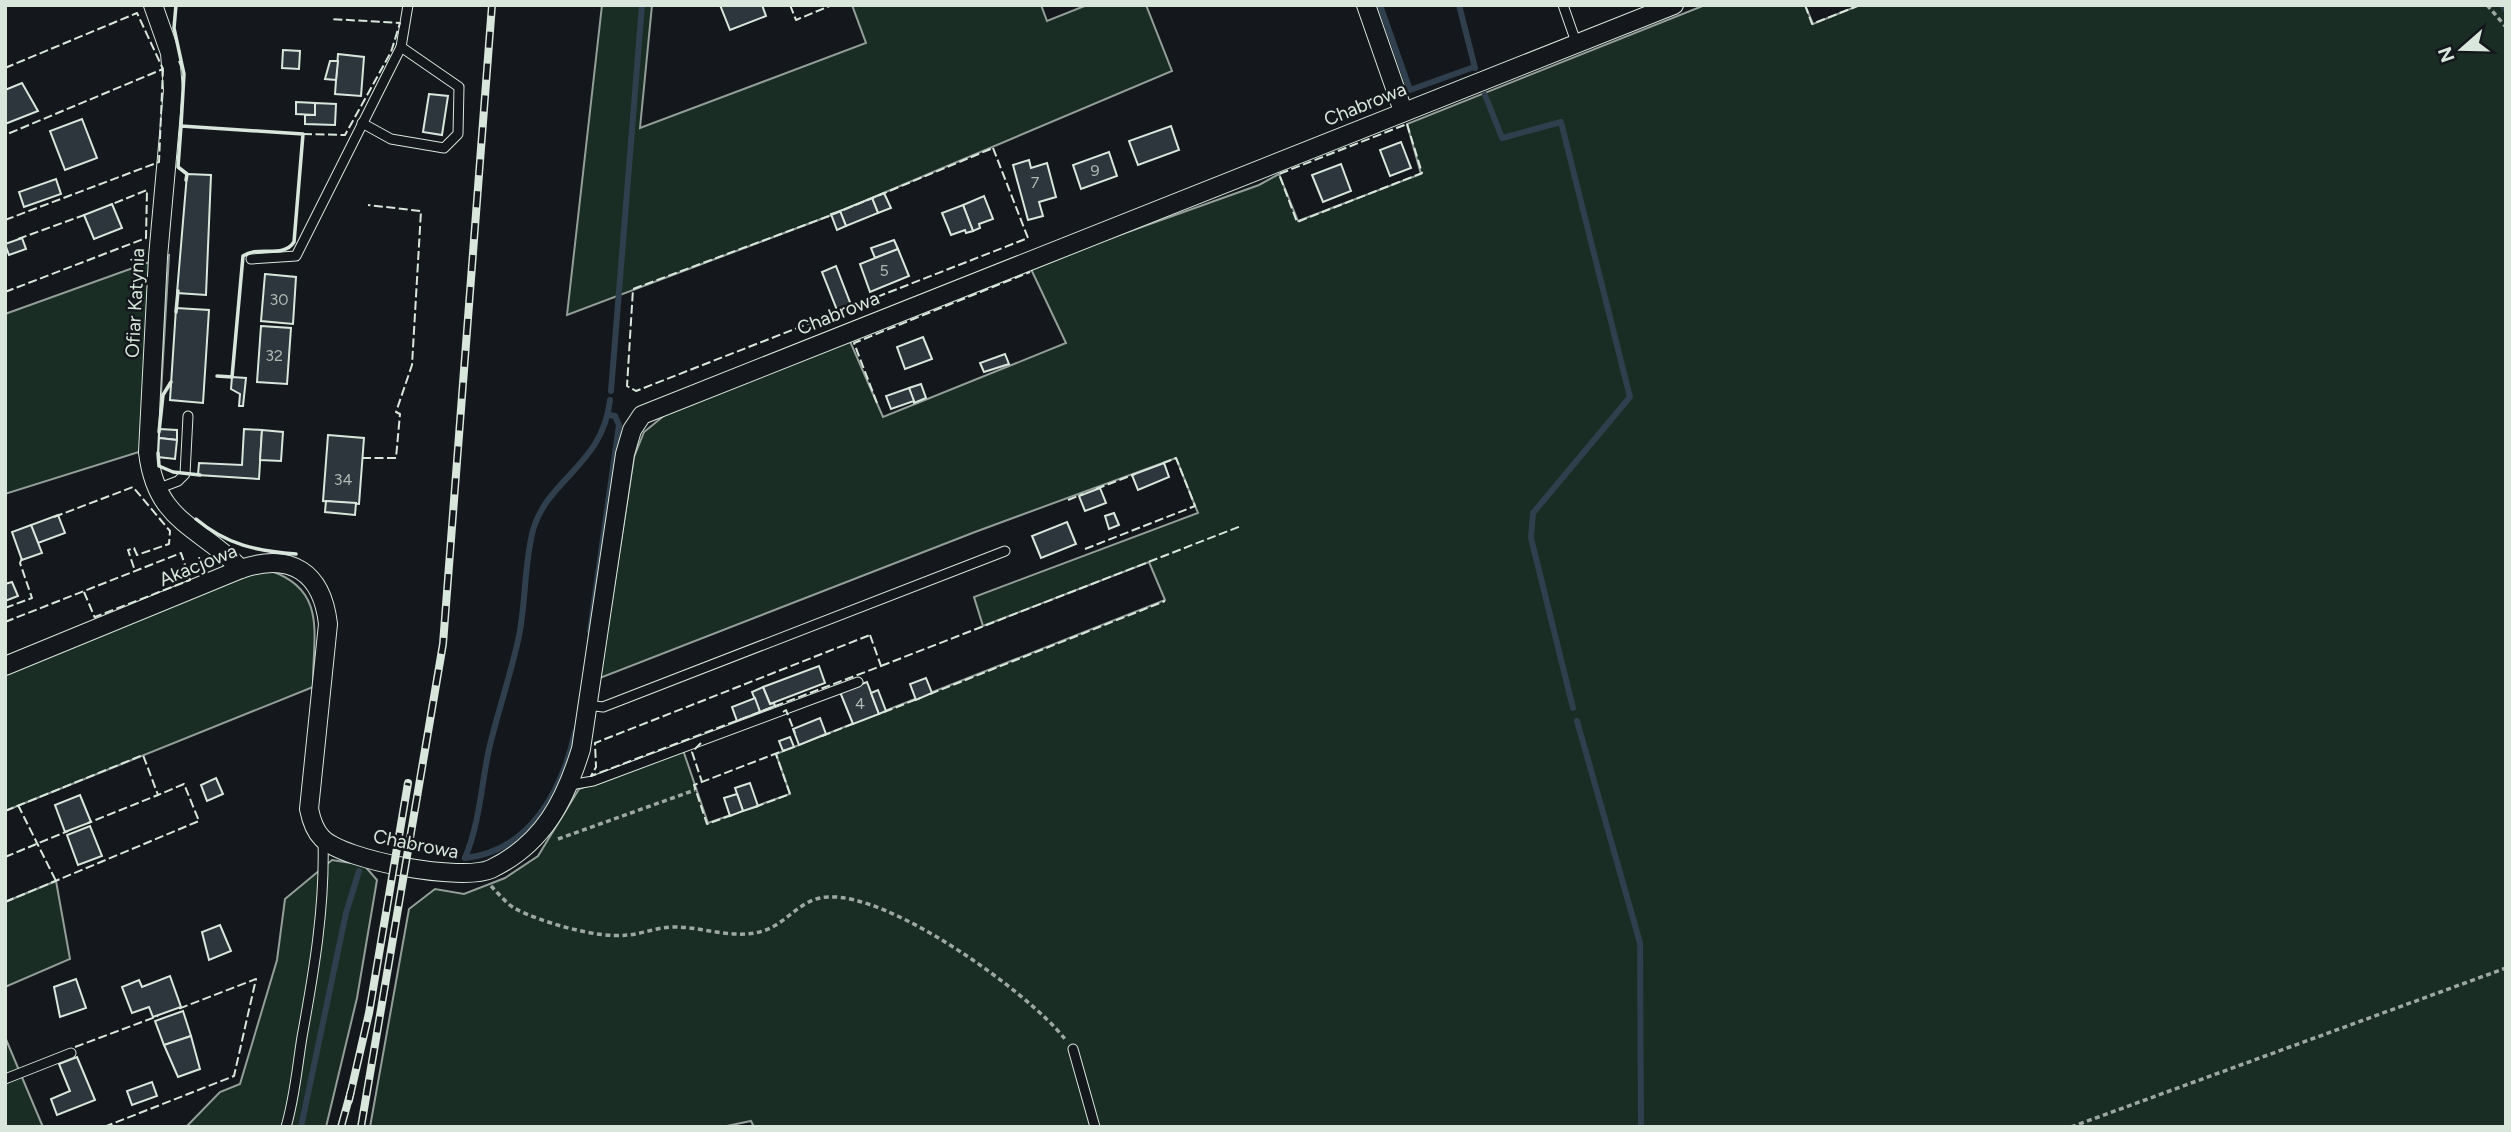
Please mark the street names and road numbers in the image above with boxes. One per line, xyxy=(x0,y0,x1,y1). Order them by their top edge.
street label: Chabrowa xyxy=(1321,77,1409,131)
street label: Ofiar Katynia xyxy=(121,247,149,359)
street label: Chabrowa xyxy=(794,286,882,340)
street label: Akacjowa xyxy=(156,539,240,591)
street label: Chabrowa xyxy=(371,824,461,864)

